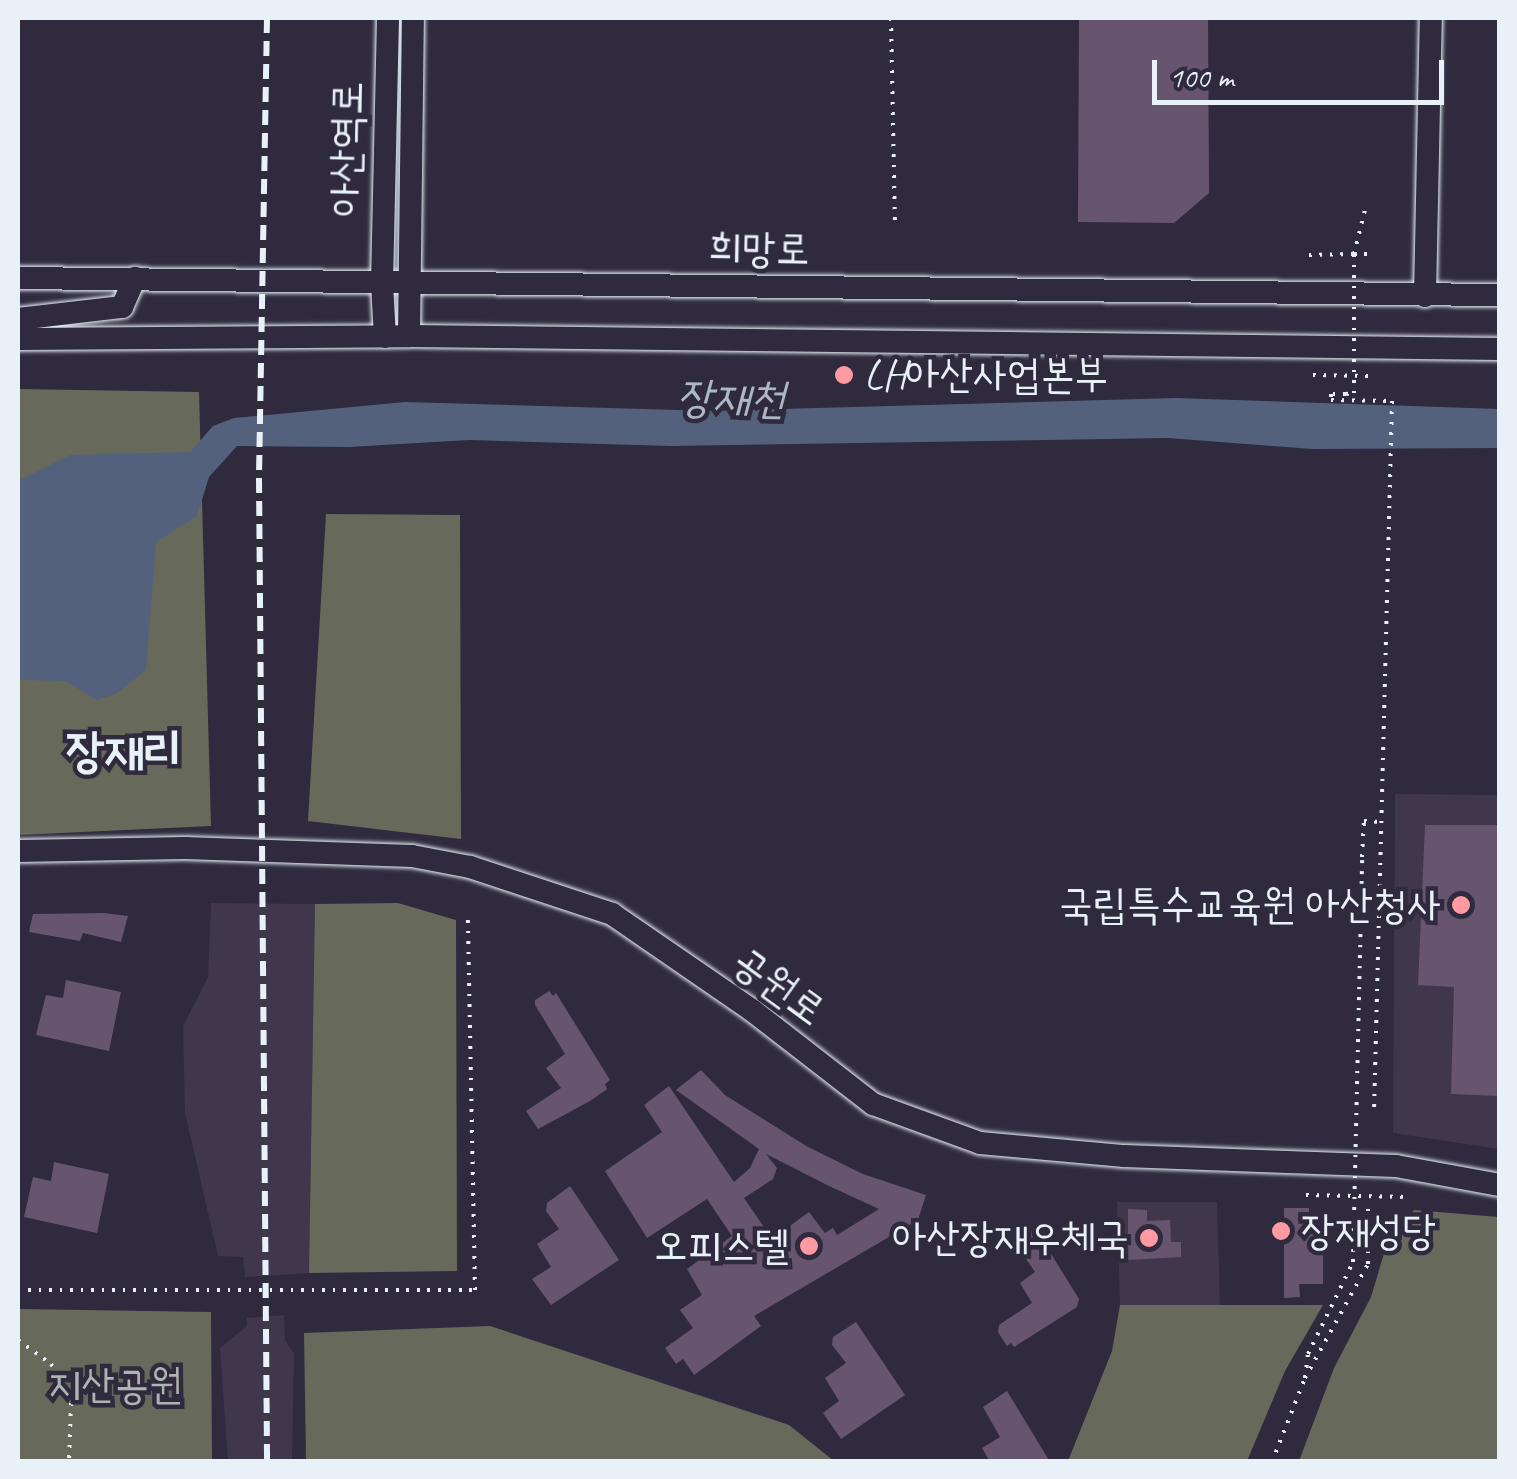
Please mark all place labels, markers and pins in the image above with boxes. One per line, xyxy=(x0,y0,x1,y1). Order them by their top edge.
place label: LH아산사업본부 xyxy=(864,350,1108,400)
marker: LH아산사업본부 xyxy=(833,364,855,386)
place label: 국립특수교육원 아산청사 xyxy=(1059,880,1441,930)
marker: 국립특수교육원 아산청사 xyxy=(1450,894,1472,916)
place label: 장재성당 xyxy=(1301,1206,1436,1256)
place label: 아산장재우체국 xyxy=(892,1213,1129,1263)
marker: 장재성당 xyxy=(1270,1220,1292,1242)
place label: 오피스텔 xyxy=(654,1221,789,1271)
marker: 아산장재우체국 xyxy=(1138,1227,1160,1249)
marker: 오피스텔 xyxy=(798,1235,820,1257)

